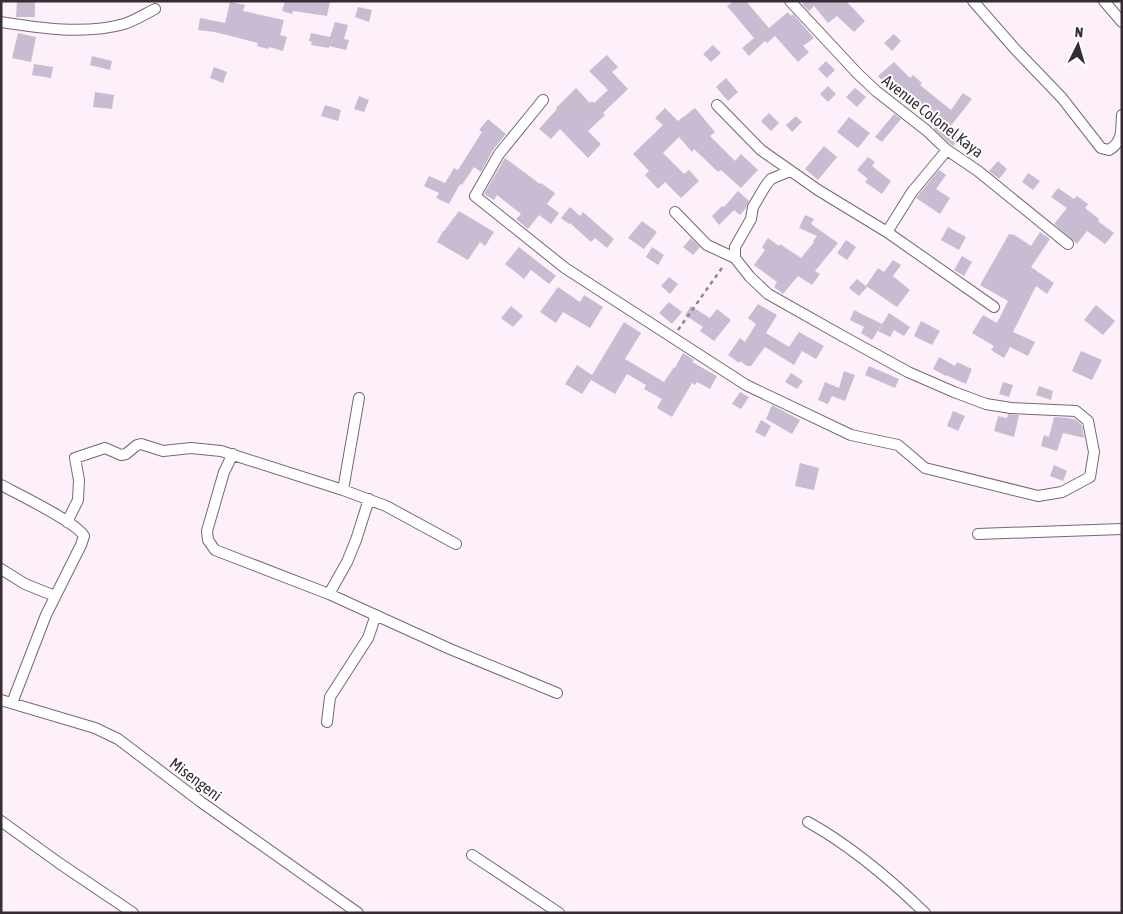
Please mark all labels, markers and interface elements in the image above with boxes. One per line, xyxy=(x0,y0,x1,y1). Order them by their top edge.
north arrow xyxy=(1053,20,1103,70)
text: N xyxy=(1074,24,1084,40)
street label: Avenue Colonel Kaya xyxy=(878,71,987,162)
street label: Misengeni xyxy=(166,754,226,805)

